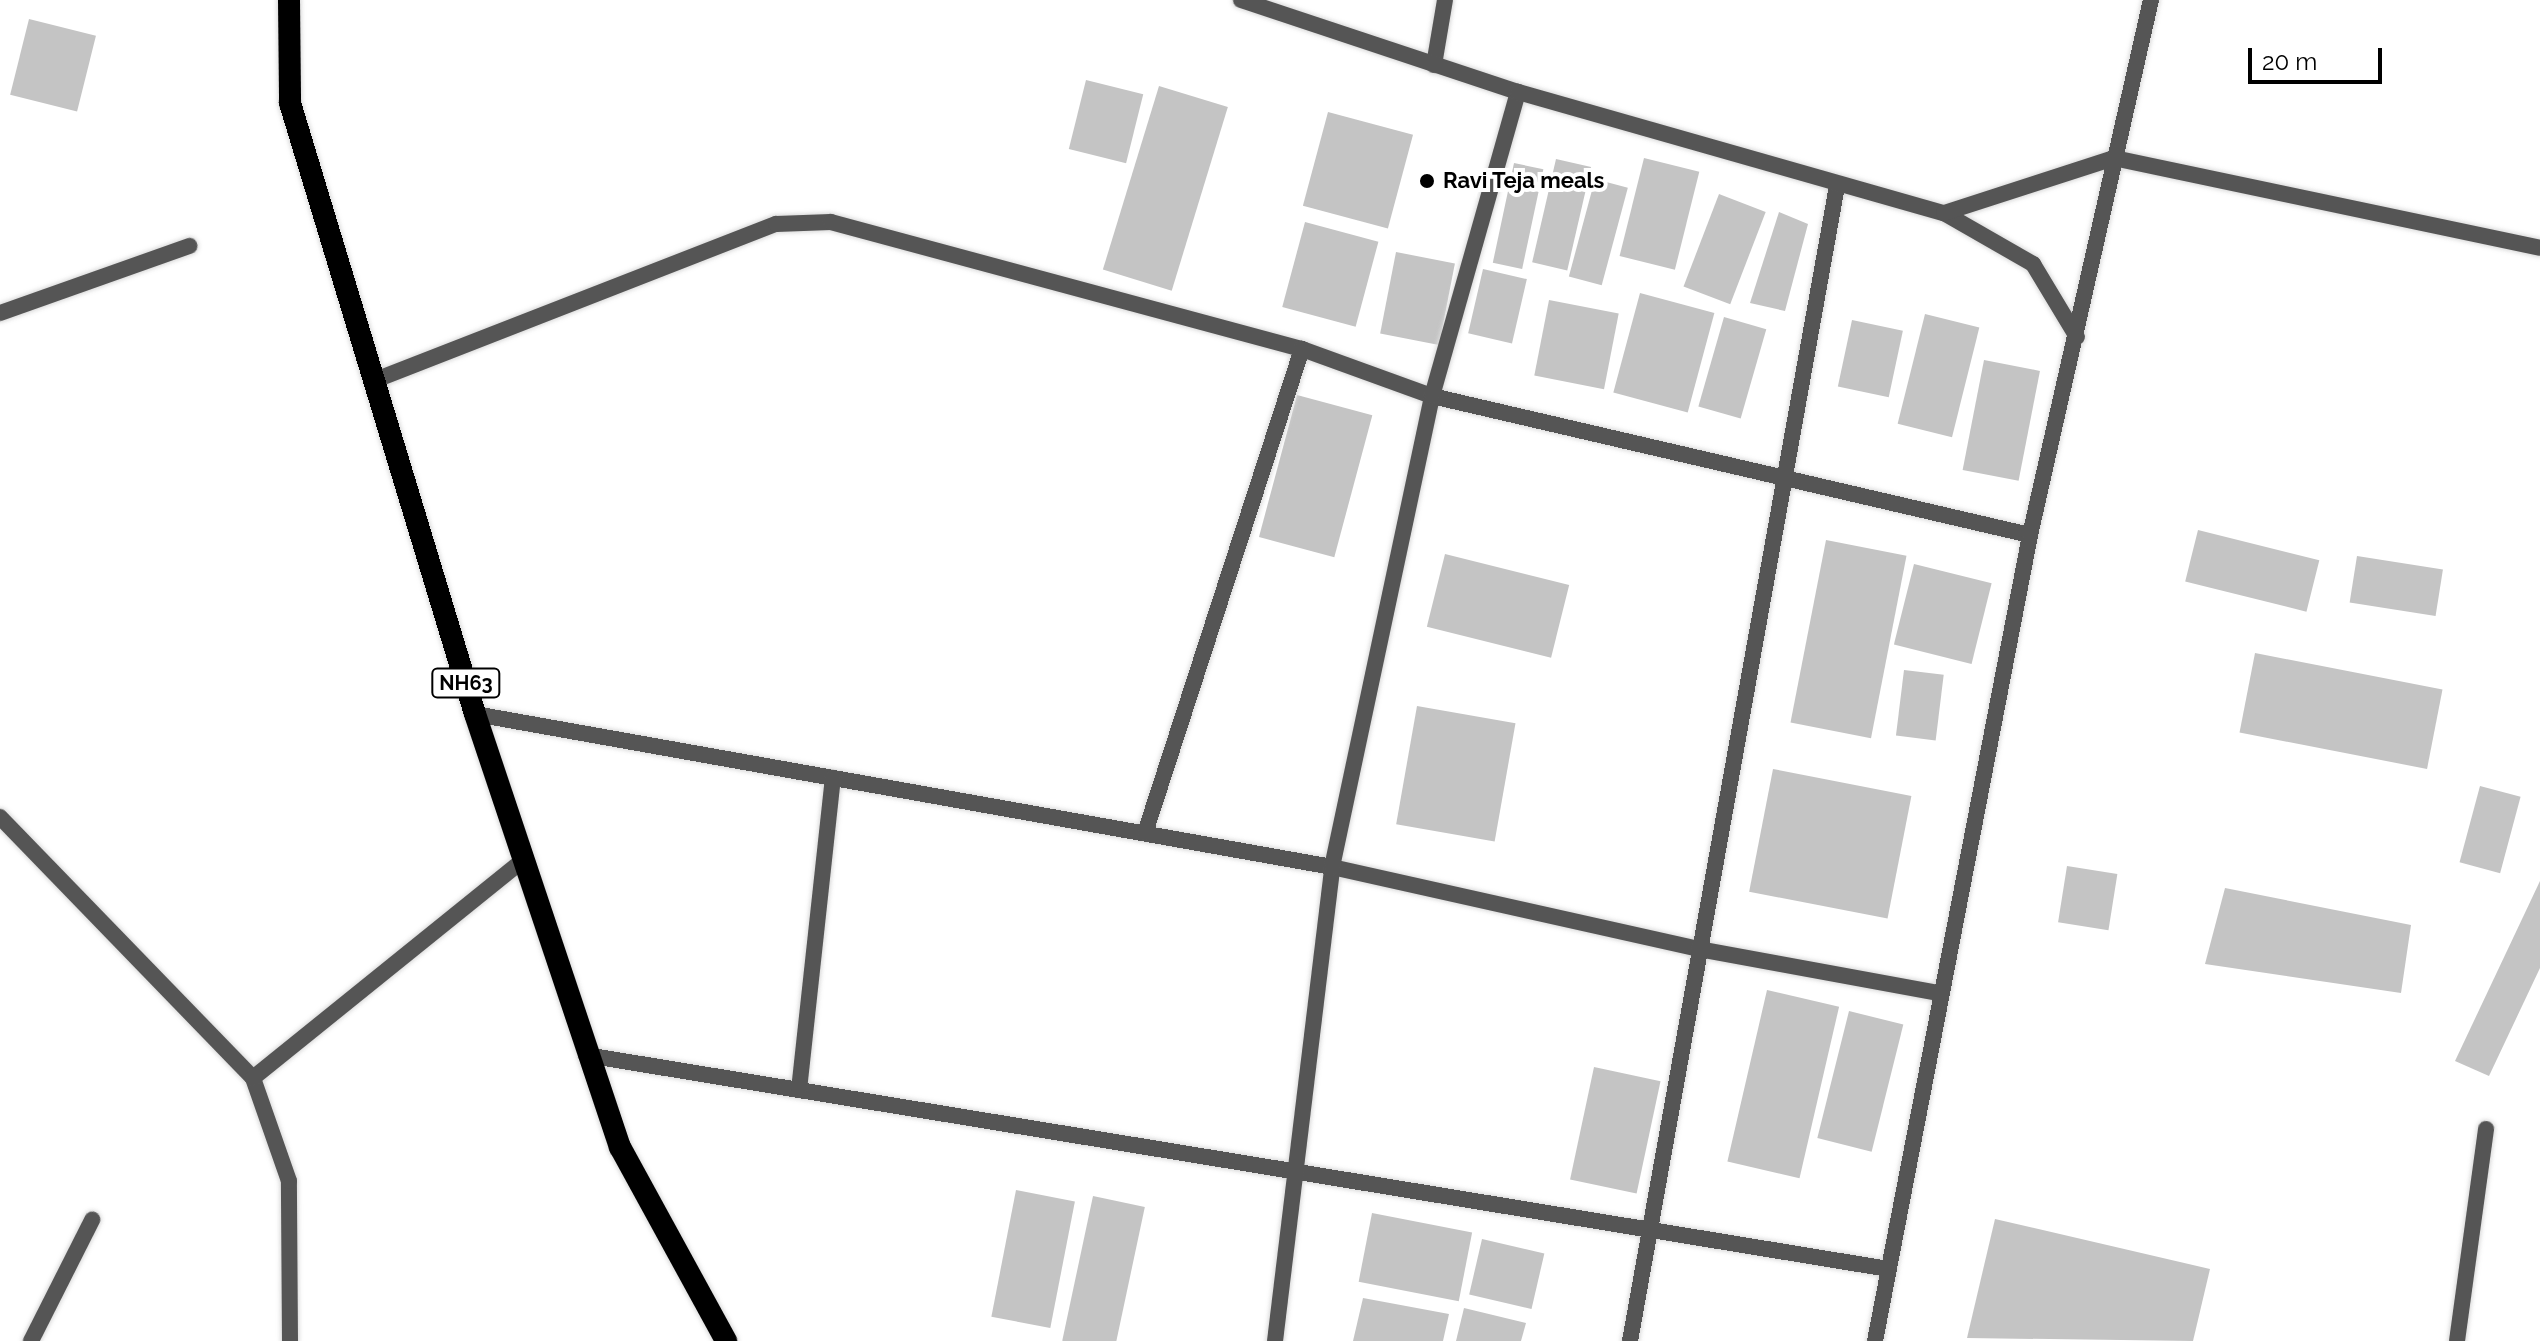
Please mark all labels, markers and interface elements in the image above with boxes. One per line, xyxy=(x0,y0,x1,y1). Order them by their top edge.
scale bar xyxy=(2252,32,2386,82)
text: 20 m xyxy=(2262,47,2317,76)
place label: Ravi Teja meals xyxy=(1443,168,1605,194)
marker: Ravi Teja meals xyxy=(1418,172,1436,190)
road number: NH63 xyxy=(430,667,502,699)

